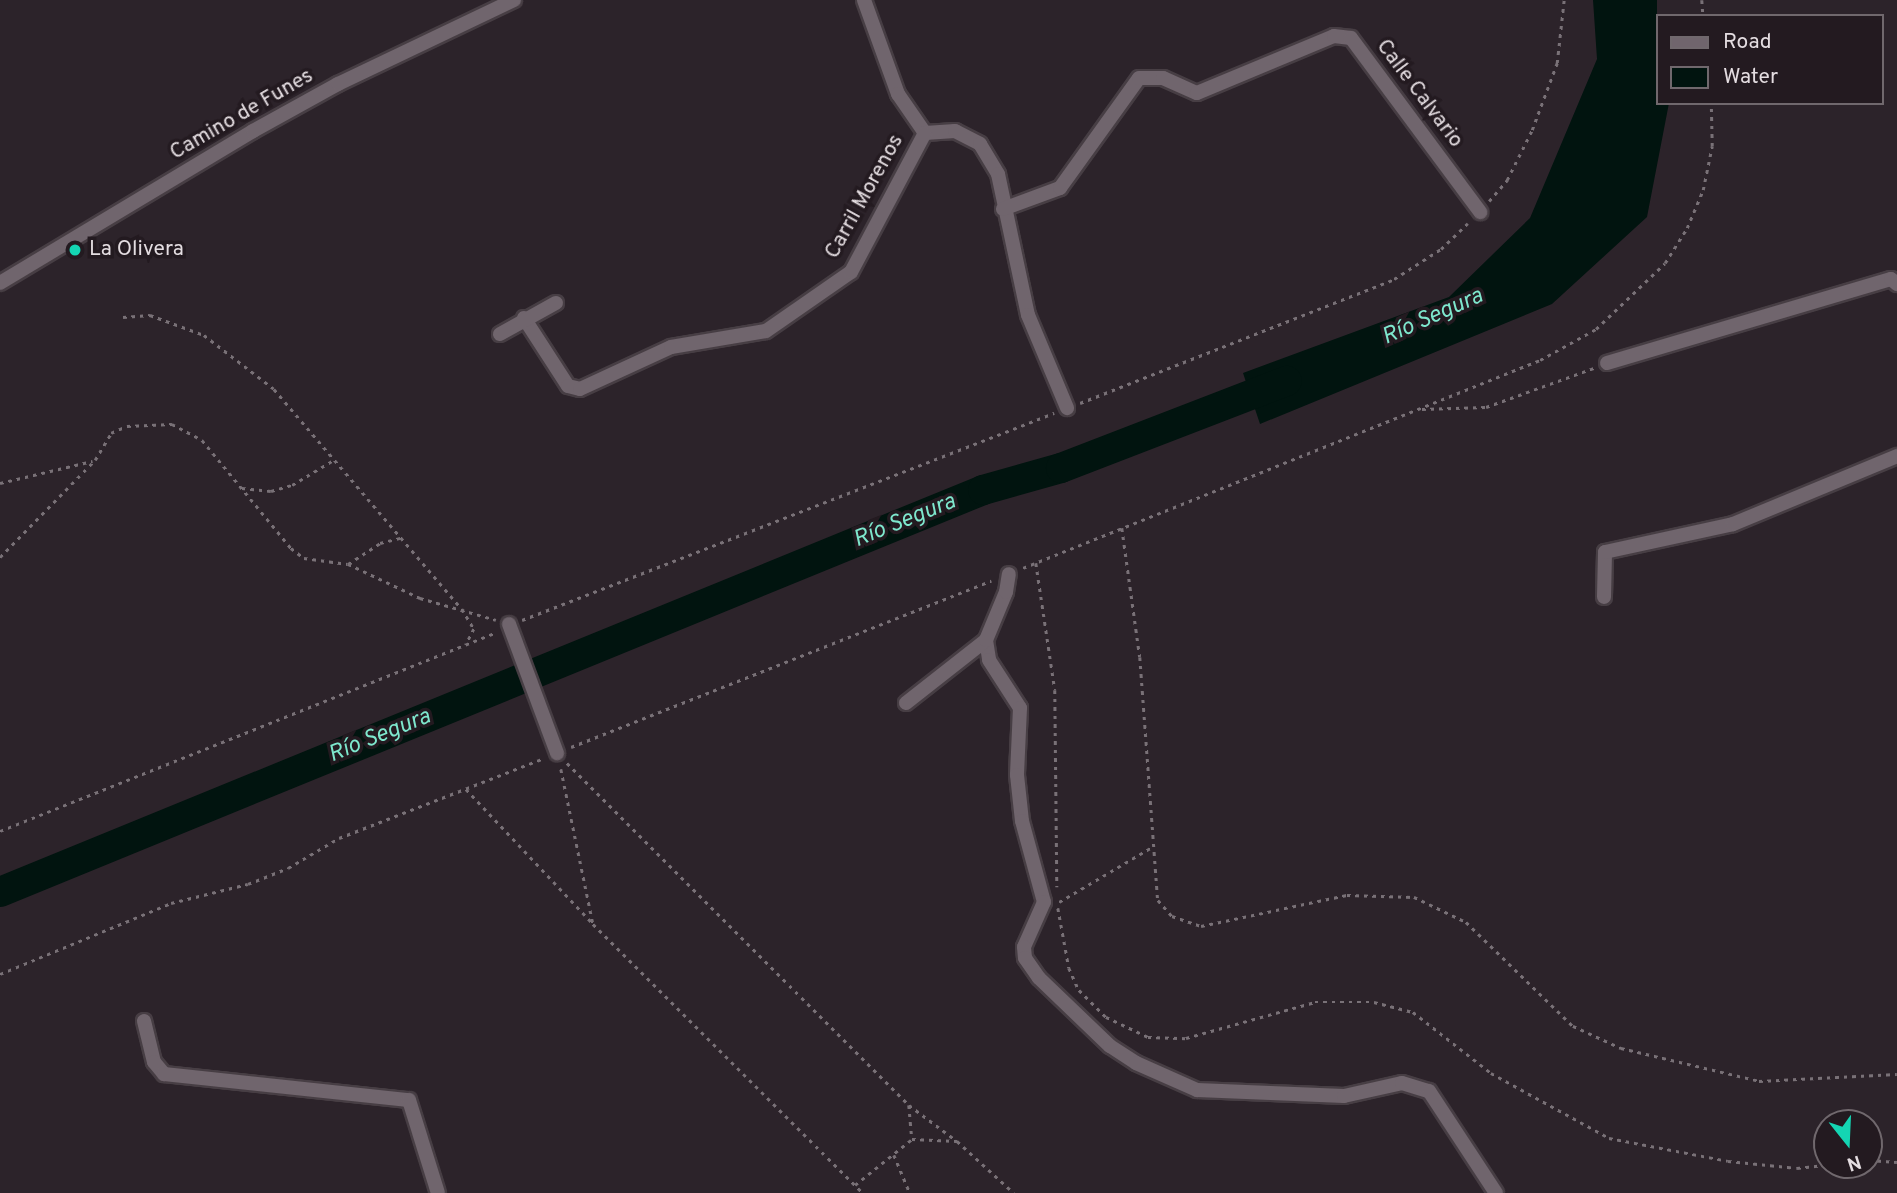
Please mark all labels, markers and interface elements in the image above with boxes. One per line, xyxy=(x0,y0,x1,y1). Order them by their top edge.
legend xyxy=(1656,14,1883,105)
text: Road xyxy=(1723,29,1772,56)
street label: Calle Calvario xyxy=(1370,35,1468,153)
street label: Camino de Funes xyxy=(166,64,318,166)
text: Water xyxy=(1723,64,1778,91)
street label: Carril Morenos xyxy=(821,131,909,263)
place label: La Olivera xyxy=(89,237,184,263)
marker: La Olivera xyxy=(67,242,83,258)
water label: Río Segura xyxy=(1378,283,1488,353)
water label: Río Segura xyxy=(850,489,960,555)
water label: Río Segura xyxy=(325,704,435,770)
north arrow xyxy=(1813,1109,1883,1179)
text: N xyxy=(1844,1149,1864,1176)

